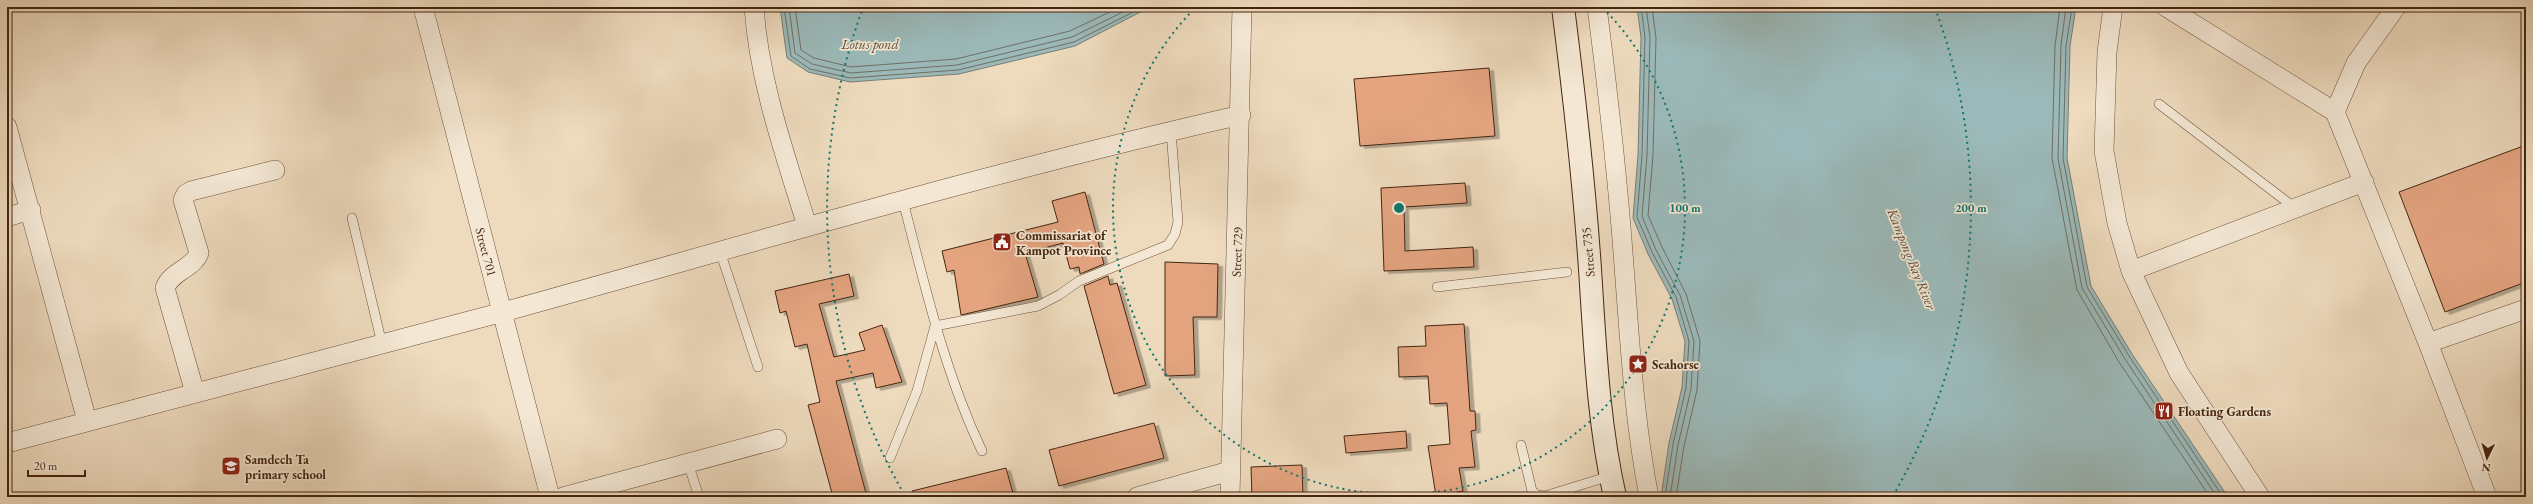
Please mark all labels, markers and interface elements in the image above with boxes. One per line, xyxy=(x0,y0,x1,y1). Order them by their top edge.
water label: Lotus pond xyxy=(840,35,899,53)
text: 100 m xyxy=(1669,200,1701,216)
text: 200 m xyxy=(1955,200,1987,216)
centre of rings xyxy=(1392,201,1406,215)
water label: Kampong Bay River xyxy=(1883,205,1941,313)
street label: Street 701 xyxy=(471,226,501,278)
street label: Street 729 xyxy=(1228,226,1246,277)
street label: Street 735 xyxy=(1577,226,1599,278)
place label: Commissariat of Kampot Province xyxy=(1016,227,1112,259)
public building icon: Commissariat of Kampot Province xyxy=(991,231,1013,253)
place icon: Seahorse xyxy=(1627,353,1649,375)
place label: Seahorse xyxy=(1652,356,1700,373)
restaurant icon: Floating Gardens xyxy=(2153,400,2175,422)
place label: Floating Gardens xyxy=(2178,403,2271,420)
north arrow xyxy=(2467,438,2507,478)
place label: Samdech Ta primary school xyxy=(245,451,326,483)
scale bar xyxy=(28,452,85,478)
school or university icon: Samdech Ta primary school xyxy=(220,455,242,477)
text: 20 m xyxy=(34,458,58,474)
text: N xyxy=(2481,461,2491,475)

